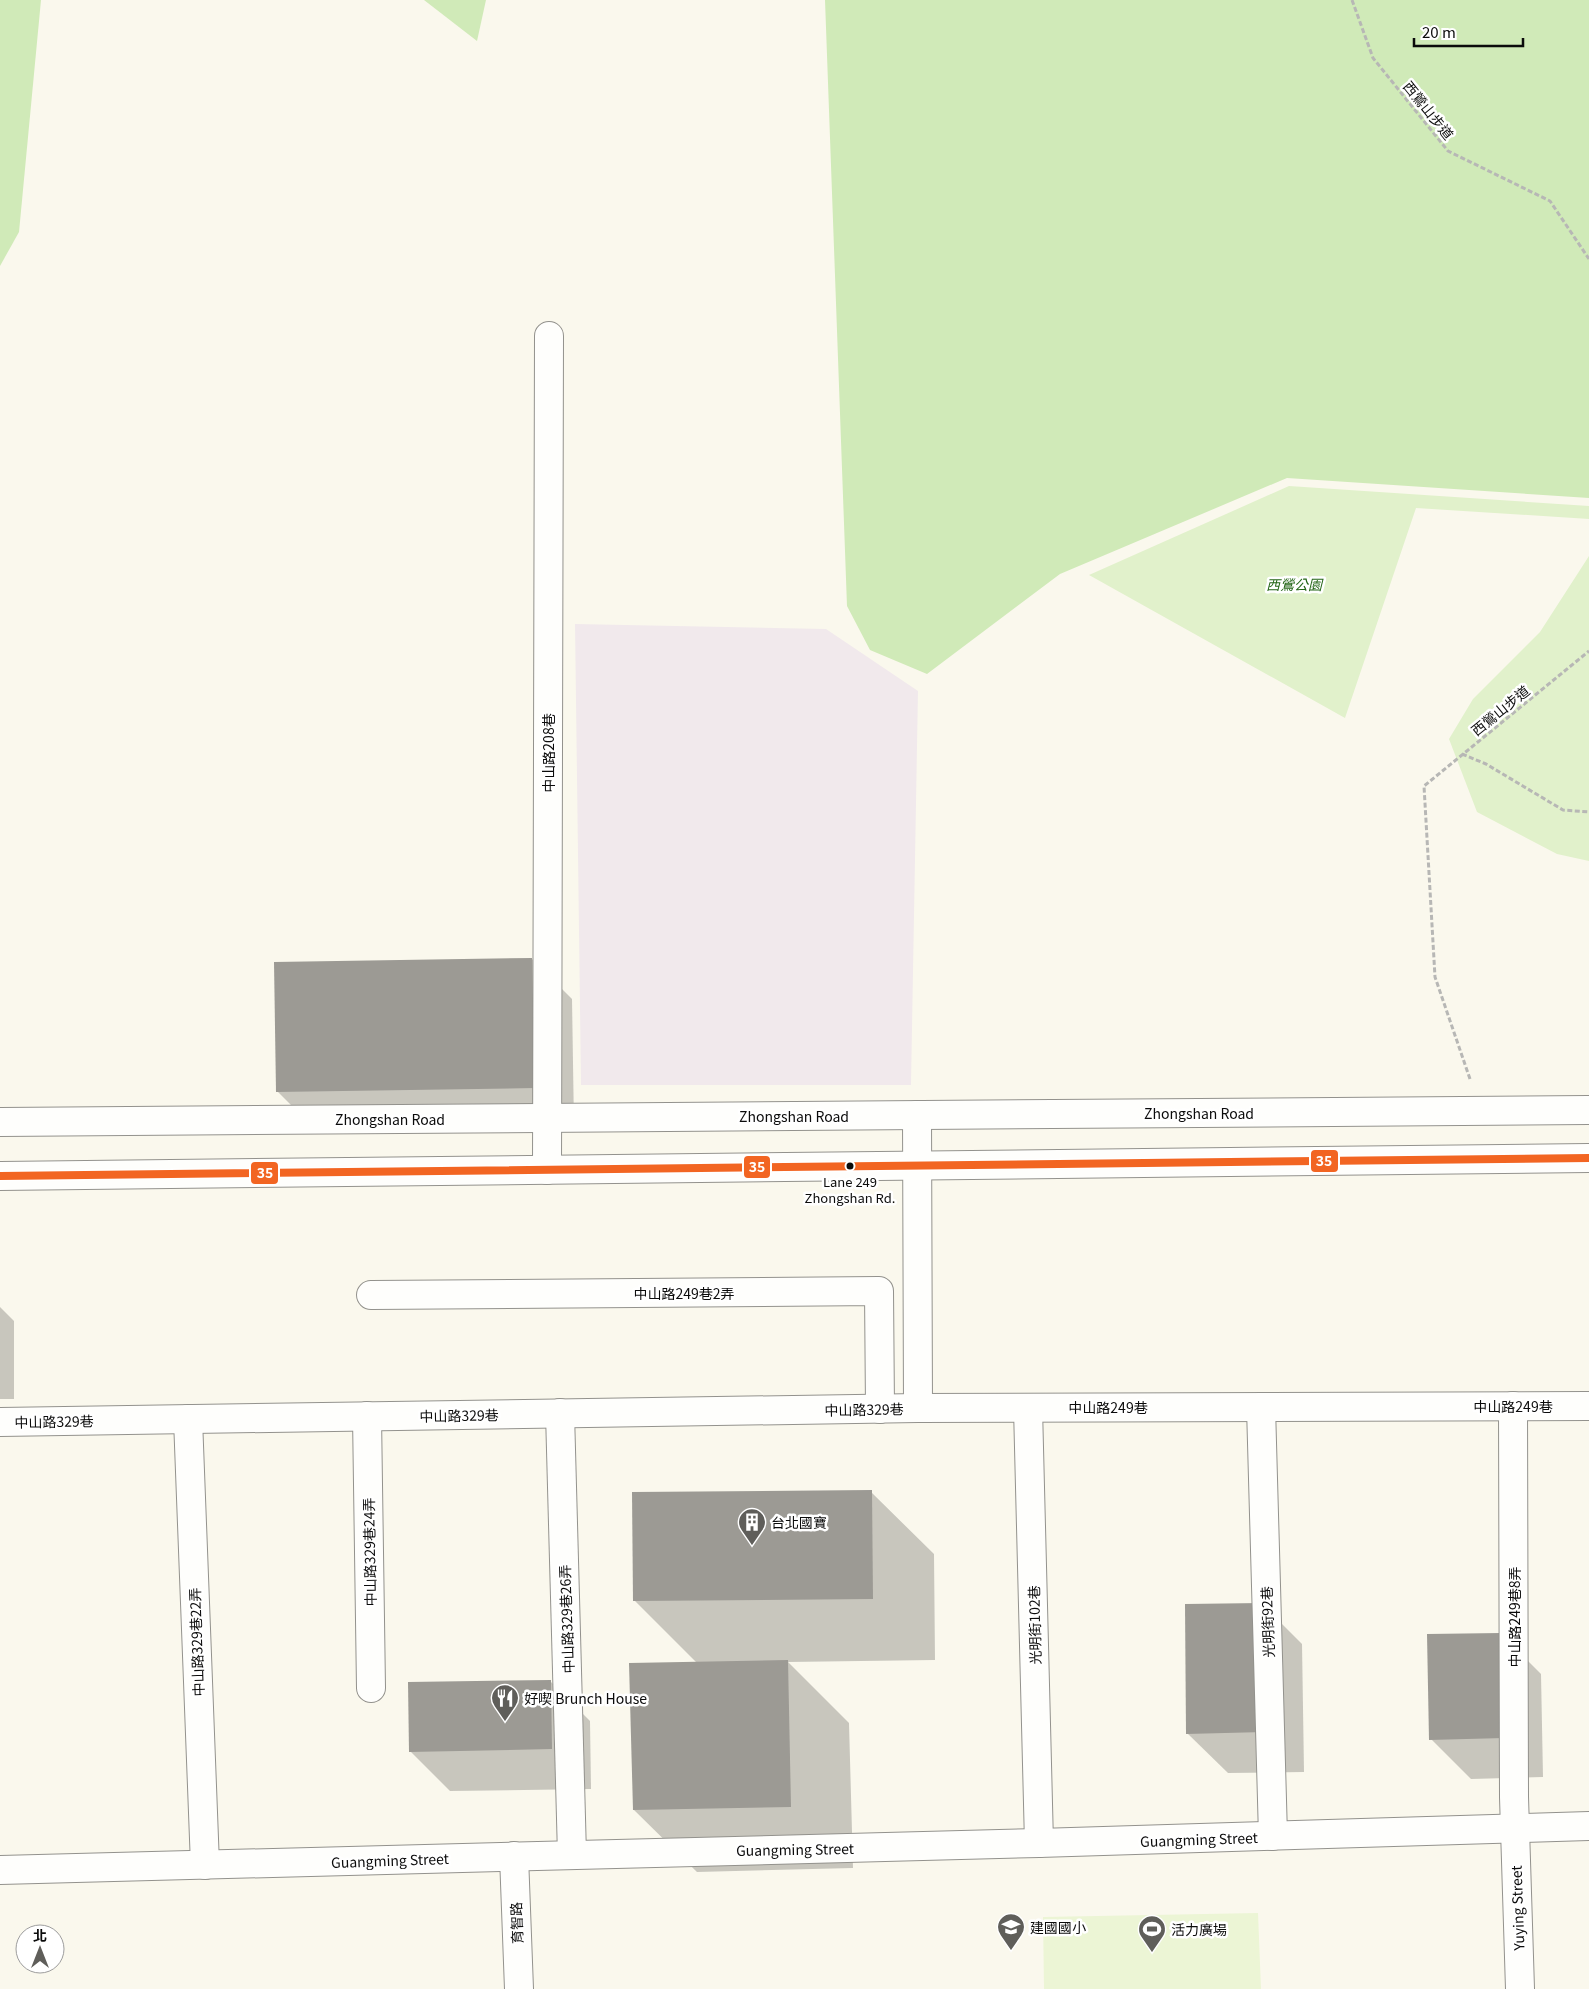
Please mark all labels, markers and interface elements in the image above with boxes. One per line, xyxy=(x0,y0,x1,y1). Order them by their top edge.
scale bar xyxy=(1414,15,1523,47)
text: 20 m xyxy=(1422,21,1456,42)
street label: 西鶯山步道 xyxy=(1399,77,1459,143)
park label: 西鶯公園 xyxy=(1266,574,1324,594)
street label: 西鶯山步道 xyxy=(1467,680,1533,740)
street label: 中山路208巷 xyxy=(538,713,558,793)
street label: Zhongshan Road xyxy=(1144,1103,1254,1123)
street label: Zhongshan Road xyxy=(739,1106,849,1126)
street label: Zhongshan Road xyxy=(335,1109,445,1129)
line badge: 35 xyxy=(1310,1149,1339,1173)
text: 35 xyxy=(1316,1150,1332,1170)
line badge: 35 xyxy=(743,1155,771,1179)
text: 35 xyxy=(749,1156,765,1176)
line badge: 35 xyxy=(250,1161,279,1185)
marker: Lane 249 Zhongshan Rd. xyxy=(845,1161,855,1171)
text: 35 xyxy=(257,1162,273,1182)
place label: Lane 249 Zhongshan Rd. xyxy=(805,1172,895,1207)
street label: 中山路249巷2弄 xyxy=(633,1283,735,1303)
street label: 中山路249巷 xyxy=(1473,1396,1553,1416)
street label: 中山路249巷 xyxy=(1068,1397,1148,1417)
street label: 中山路329巷 xyxy=(824,1398,904,1420)
street label: 中山路329巷 xyxy=(419,1404,499,1426)
street label: 中山路329巷 xyxy=(14,1410,94,1432)
street label: 中山路329巷24弄 xyxy=(358,1497,380,1607)
building icon: 台北國寶 xyxy=(737,1507,767,1546)
place label: 台北國寶 xyxy=(771,1512,827,1532)
street label: 中山路329巷26弄 xyxy=(554,1564,578,1674)
street label: 中山路249巷8弄 xyxy=(1504,1566,1524,1668)
street label: 光明街102巷 xyxy=(1023,1585,1045,1665)
street label: 光明街92巷 xyxy=(1256,1586,1278,1658)
street label: 中山路329巷22弄 xyxy=(184,1587,208,1697)
restaurant icon: 好喫 Brunch House xyxy=(490,1683,520,1722)
place label: 好喫 Brunch House xyxy=(524,1688,647,1708)
street label: Guangming Street xyxy=(1140,1827,1259,1851)
street label: Guangming Street xyxy=(736,1838,855,1860)
street label: Guangming Street xyxy=(331,1848,450,1872)
street label: Yuying Street xyxy=(1505,1864,1529,1952)
street label: 育智路 xyxy=(505,1902,527,1944)
school or university icon: 建國國小 xyxy=(996,1912,1026,1951)
sports icon: 活力廣場 xyxy=(1137,1914,1167,1953)
place label: 建國國小 xyxy=(1030,1917,1086,1937)
place label: 活力廣場 xyxy=(1171,1919,1227,1939)
north arrow xyxy=(15,1924,65,1974)
text: 北 xyxy=(33,1925,47,1945)

